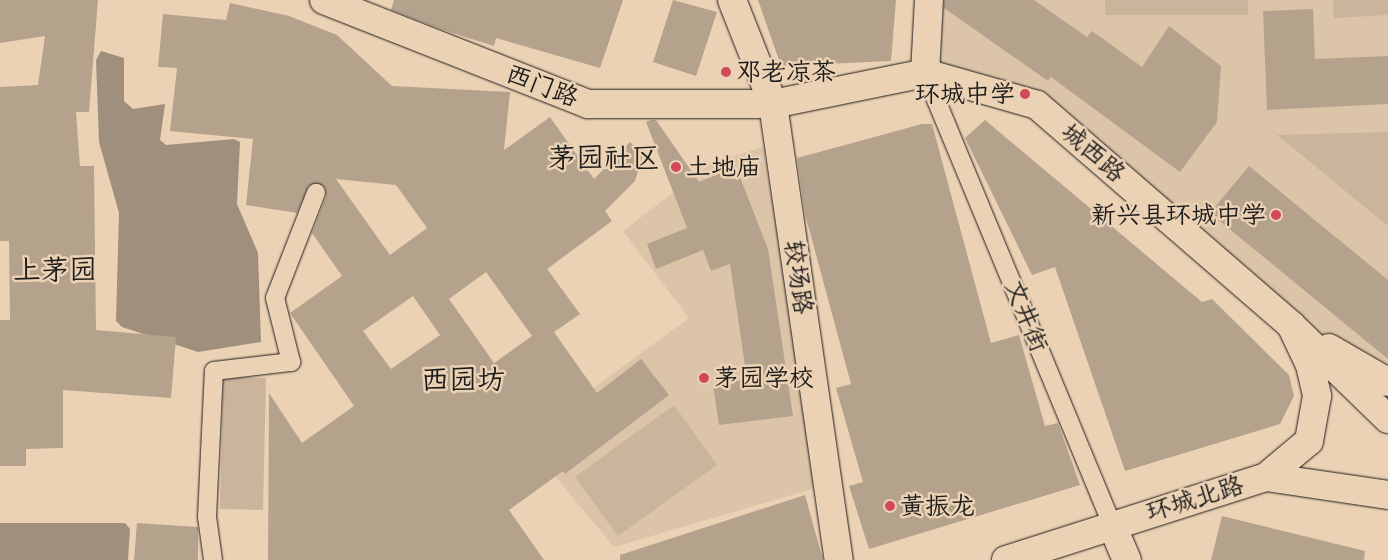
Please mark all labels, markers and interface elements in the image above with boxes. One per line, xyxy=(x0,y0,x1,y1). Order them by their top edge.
place label: 邓老凉茶 xyxy=(736,57,836,87)
street label: 西门路 xyxy=(502,59,582,113)
marker: 邓老凉茶 xyxy=(720,66,732,78)
place label: 环城中学 xyxy=(915,79,1015,109)
marker: 环城中学 xyxy=(1019,88,1031,100)
street label: 城西路 xyxy=(1055,117,1131,189)
district label: 茅园社区 xyxy=(548,141,660,175)
place label: 土地庙 xyxy=(686,152,761,182)
marker: 土地庙 xyxy=(670,161,682,173)
place label: 新兴县环城中学 xyxy=(1091,200,1266,230)
marker: 新兴县环城中学 xyxy=(1270,209,1282,221)
street label: 较场路 xyxy=(778,238,818,316)
district label: 上茅园 xyxy=(13,253,97,287)
street label: 文井街 xyxy=(998,276,1054,356)
district label: 西园坊 xyxy=(421,363,505,397)
place label: 茅园学校 xyxy=(714,363,814,393)
marker: 茅园学校 xyxy=(698,372,710,384)
street label: 环城北路 xyxy=(1143,470,1247,528)
place label: 黄振龙 xyxy=(900,491,975,521)
marker: 黄振龙 xyxy=(884,500,896,512)

